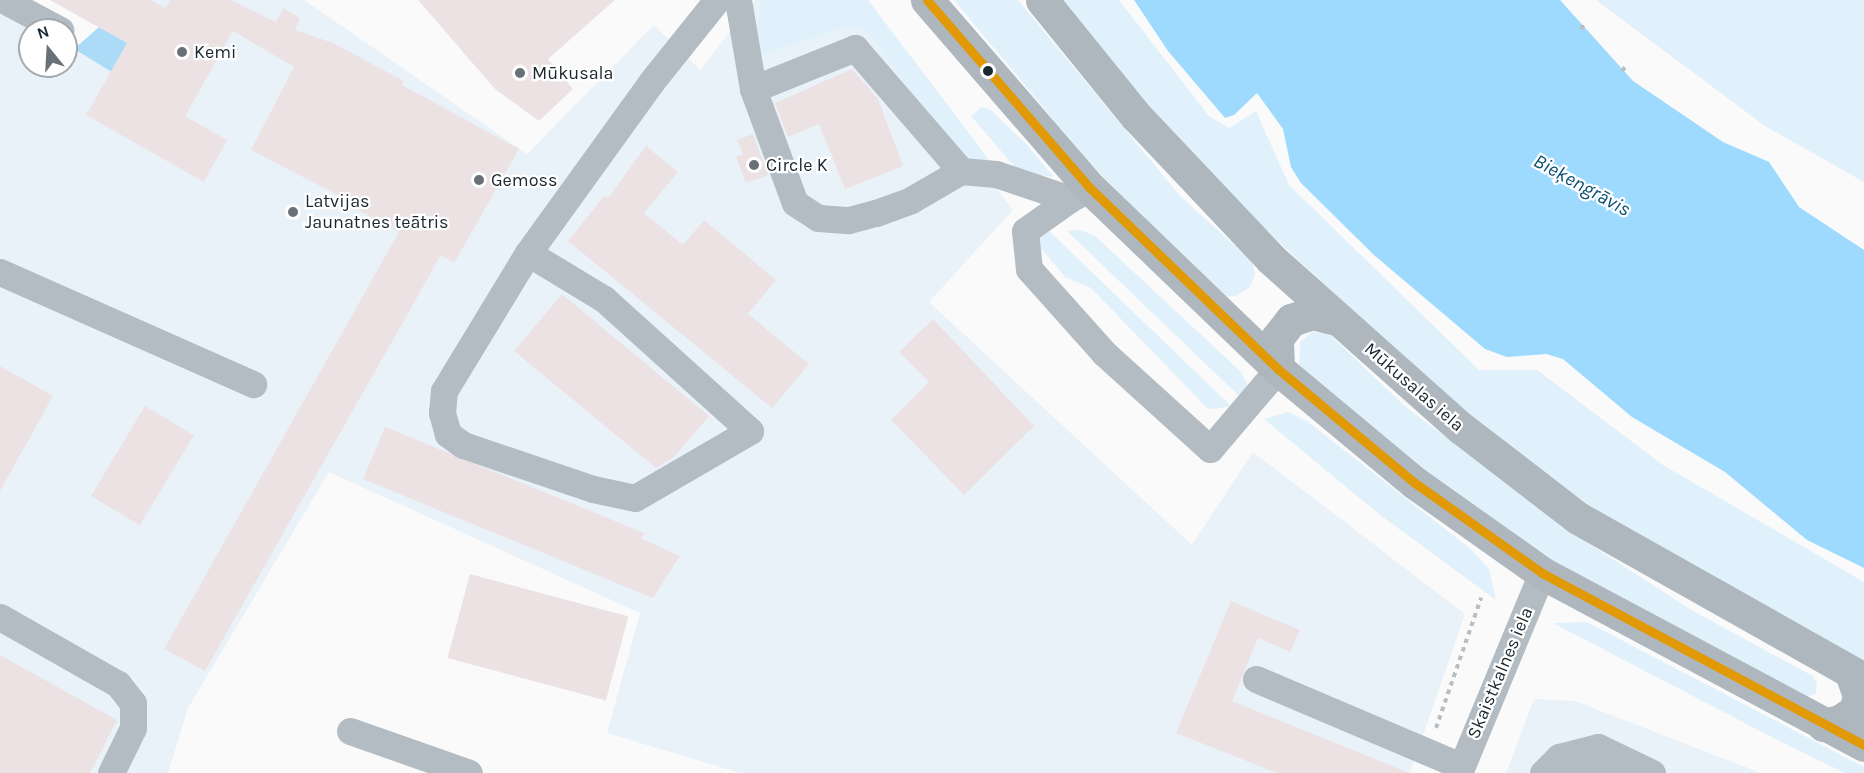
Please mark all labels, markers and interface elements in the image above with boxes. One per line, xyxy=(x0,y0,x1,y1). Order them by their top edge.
north arrow xyxy=(18,18,78,78)
text: N xyxy=(34,22,51,43)
place label: Kemi xyxy=(194,41,236,63)
marker: Kemi xyxy=(175,45,189,59)
place label: Mūkusala xyxy=(532,62,614,84)
unlabelled marker xyxy=(982,65,994,77)
marker: Mūkusala xyxy=(513,66,527,80)
water label: Bieķengrāvis xyxy=(1529,149,1635,221)
place label: Circle K xyxy=(766,154,828,176)
marker: Circle K xyxy=(747,158,761,172)
place label: Gemoss xyxy=(491,169,557,191)
marker: Gemoss xyxy=(472,173,486,187)
place label: Latvijas Jaunatnes teātris xyxy=(305,191,448,234)
marker: Latvijas Jaunatnes teātris xyxy=(286,205,300,219)
street label: Mūkusalas iela xyxy=(1360,338,1468,436)
street label: Skaistkalnes iela xyxy=(1463,604,1537,742)

